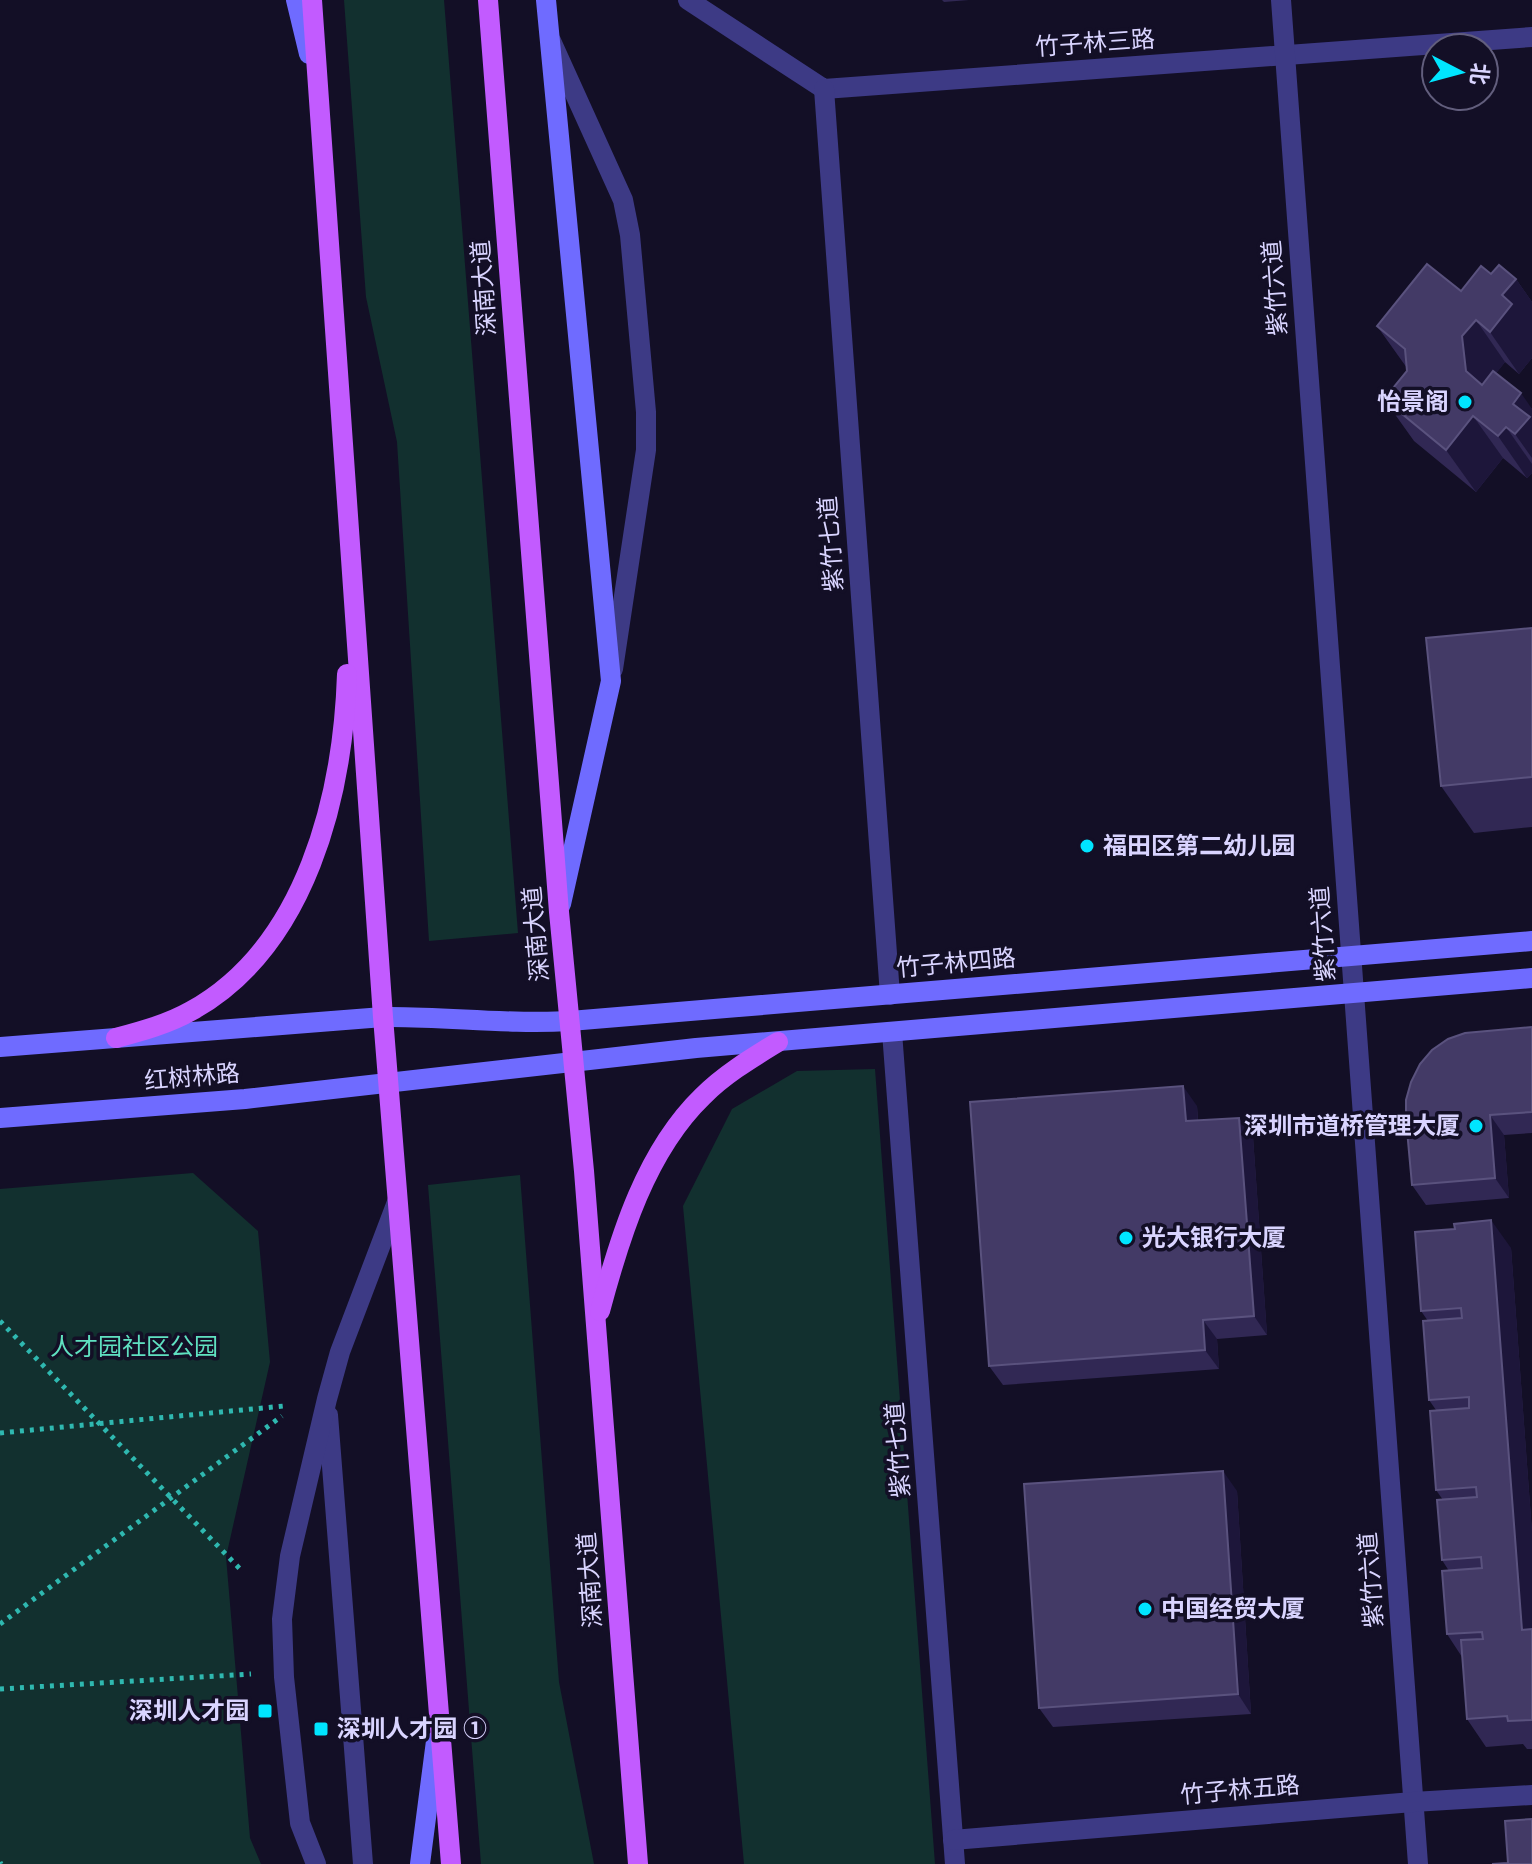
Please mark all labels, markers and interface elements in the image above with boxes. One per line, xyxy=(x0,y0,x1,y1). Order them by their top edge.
street label: 竹子林三路 xyxy=(1034,25,1156,61)
north arrow xyxy=(1420,32,1500,112)
text: 北 xyxy=(1466,62,1493,86)
street label: 深南大道 xyxy=(467,239,501,337)
street label: 紫竹六道 xyxy=(1258,239,1292,337)
place label: 怡景阁 xyxy=(1377,388,1449,416)
marker: 怡景阁 xyxy=(1456,393,1474,411)
street label: 紫竹七道 xyxy=(814,495,848,593)
place label: 福田区第二幼儿园 xyxy=(1103,832,1295,860)
marker: 福田区第二幼儿园 xyxy=(1078,837,1096,855)
street label: 深南大道 xyxy=(518,885,554,983)
street label: 紫竹六道 xyxy=(1306,885,1340,983)
street label: 竹子林四路 xyxy=(895,944,1017,982)
street label: 红树林路 xyxy=(143,1059,241,1095)
place label: 深圳市道桥管理大厦 xyxy=(1244,1112,1460,1140)
marker: 深圳市道桥管理大厦 xyxy=(1467,1117,1485,1135)
place label: 光大银行大厦 xyxy=(1142,1224,1286,1252)
marker: 光大银行大厦 xyxy=(1117,1229,1135,1247)
park label: 人才园社区公园 xyxy=(50,1333,218,1361)
street label: 紫竹七道 xyxy=(881,1401,915,1499)
street label: 深南大道 xyxy=(573,1531,607,1629)
street label: 紫竹六道 xyxy=(1354,1531,1388,1629)
place label: 中国经贸大厦 xyxy=(1161,1595,1305,1623)
marker: 中国经贸大厦 xyxy=(1136,1600,1154,1618)
place label: 深圳人才园 xyxy=(129,1697,249,1725)
marker: 深圳人才园 xyxy=(256,1702,274,1720)
place label: 深圳人才园 ① xyxy=(337,1715,487,1743)
marker: 深圳人才园 ① xyxy=(312,1720,330,1738)
street label: 竹子林五路 xyxy=(1179,1771,1301,1809)

